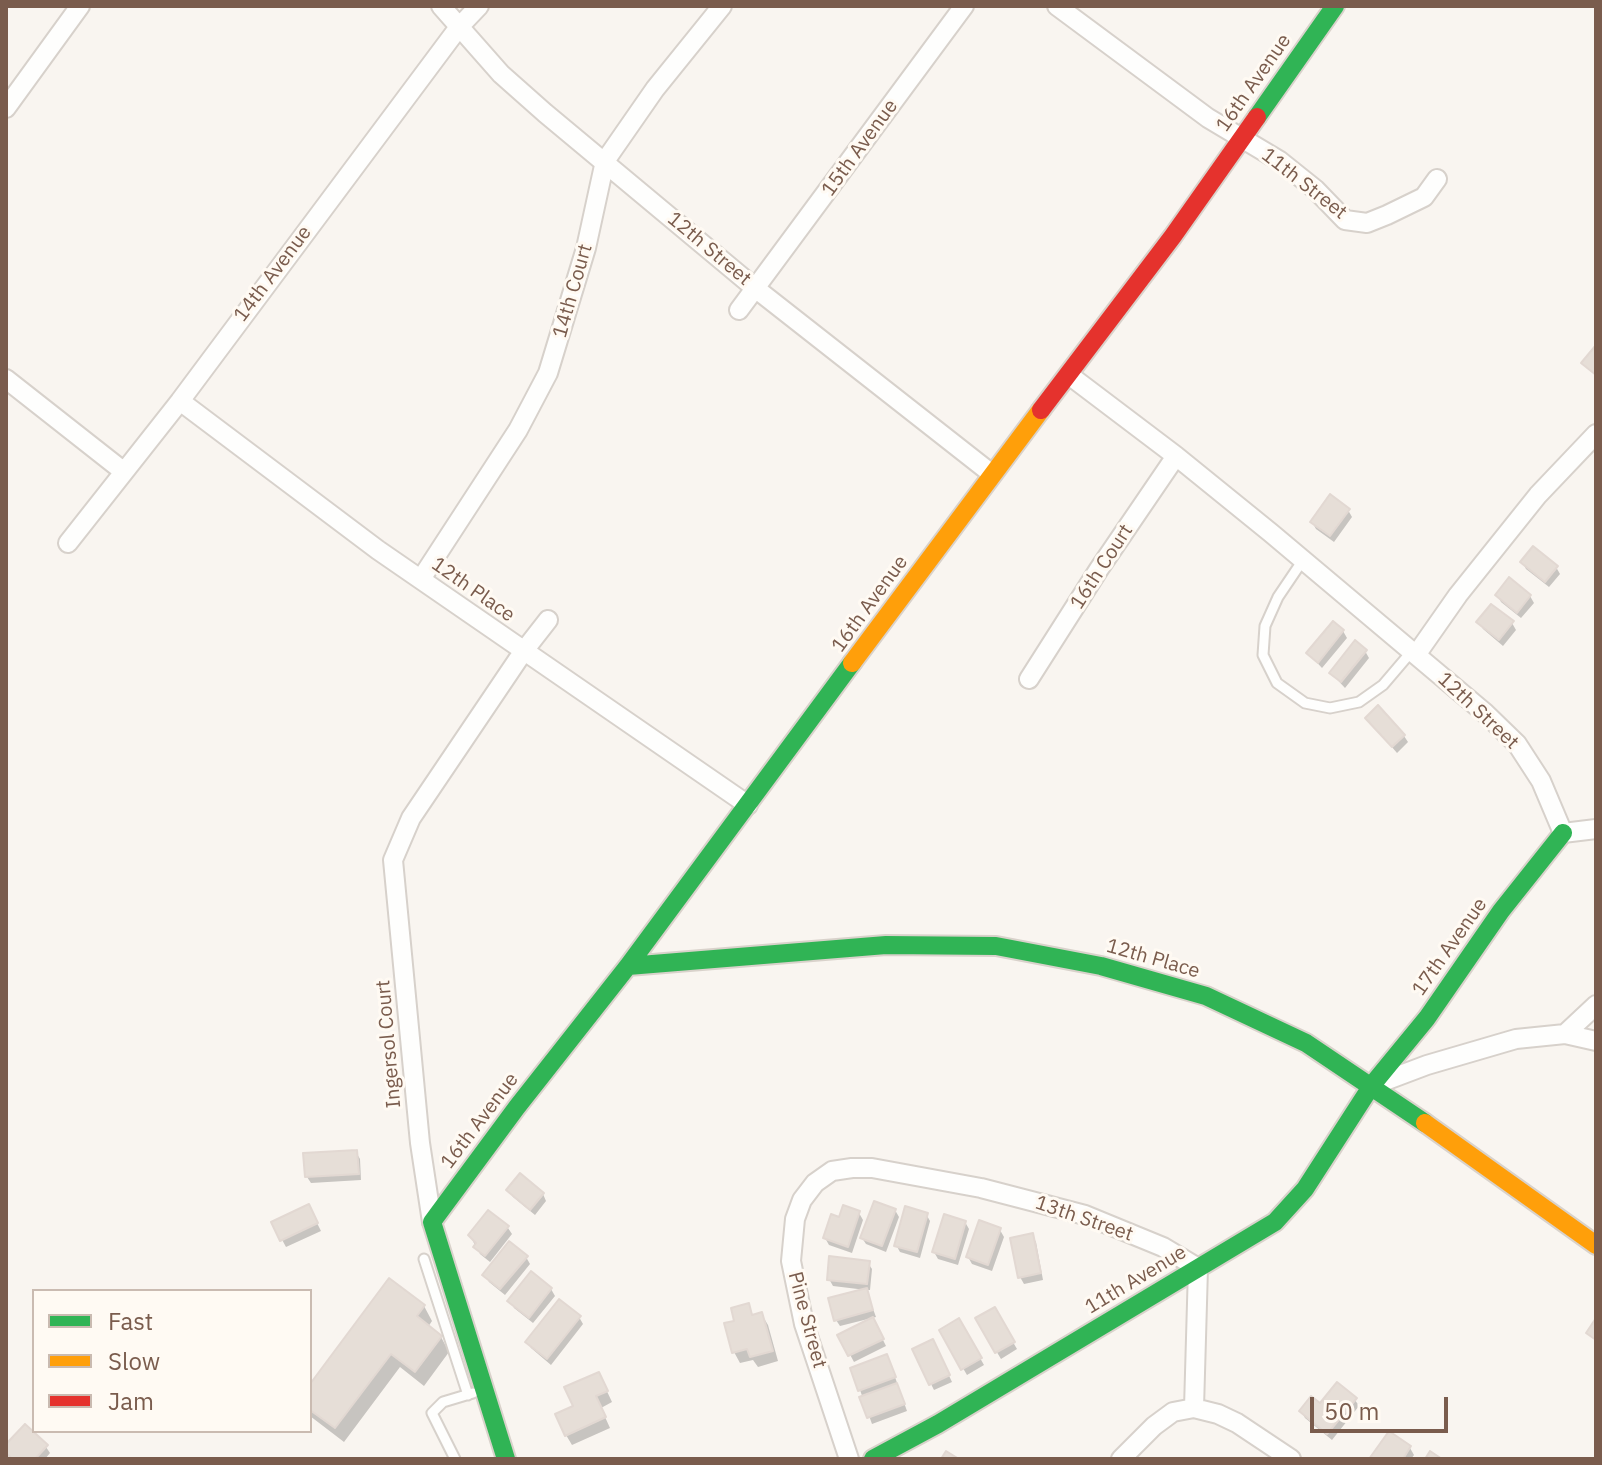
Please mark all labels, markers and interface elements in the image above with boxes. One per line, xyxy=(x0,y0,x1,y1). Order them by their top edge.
street label: 16th Avenue xyxy=(1212,29,1296,137)
street label: 15th Avenue xyxy=(817,95,903,201)
street label: 11th Street xyxy=(1256,143,1352,225)
street label: 12th Street xyxy=(662,207,756,291)
street label: 14th Avenue xyxy=(229,221,317,327)
street label: 14th Court xyxy=(548,241,598,341)
street label: 16th Court xyxy=(1066,520,1138,614)
street label: 16th Avenue xyxy=(827,551,913,657)
street label: 12th Place xyxy=(427,553,519,627)
street label: 12th Street xyxy=(1433,667,1523,755)
street label: 17th Avenue xyxy=(1408,893,1492,1001)
street label: 12th Place xyxy=(1103,934,1203,984)
street label: Ingersol Court xyxy=(371,979,407,1109)
street label: 16th Avenue xyxy=(436,1068,524,1174)
street label: 13th Street xyxy=(1032,1191,1136,1247)
street label: 11th Avenue xyxy=(1081,1240,1191,1320)
street label: Pine Street xyxy=(783,1269,831,1371)
legend xyxy=(32,1289,312,1433)
text: Fast xyxy=(108,1305,153,1337)
text: Slow xyxy=(108,1345,160,1377)
scale bar xyxy=(1314,1381,1452,1431)
text: Jam xyxy=(108,1385,154,1417)
text: 50 m xyxy=(1324,1395,1379,1427)

